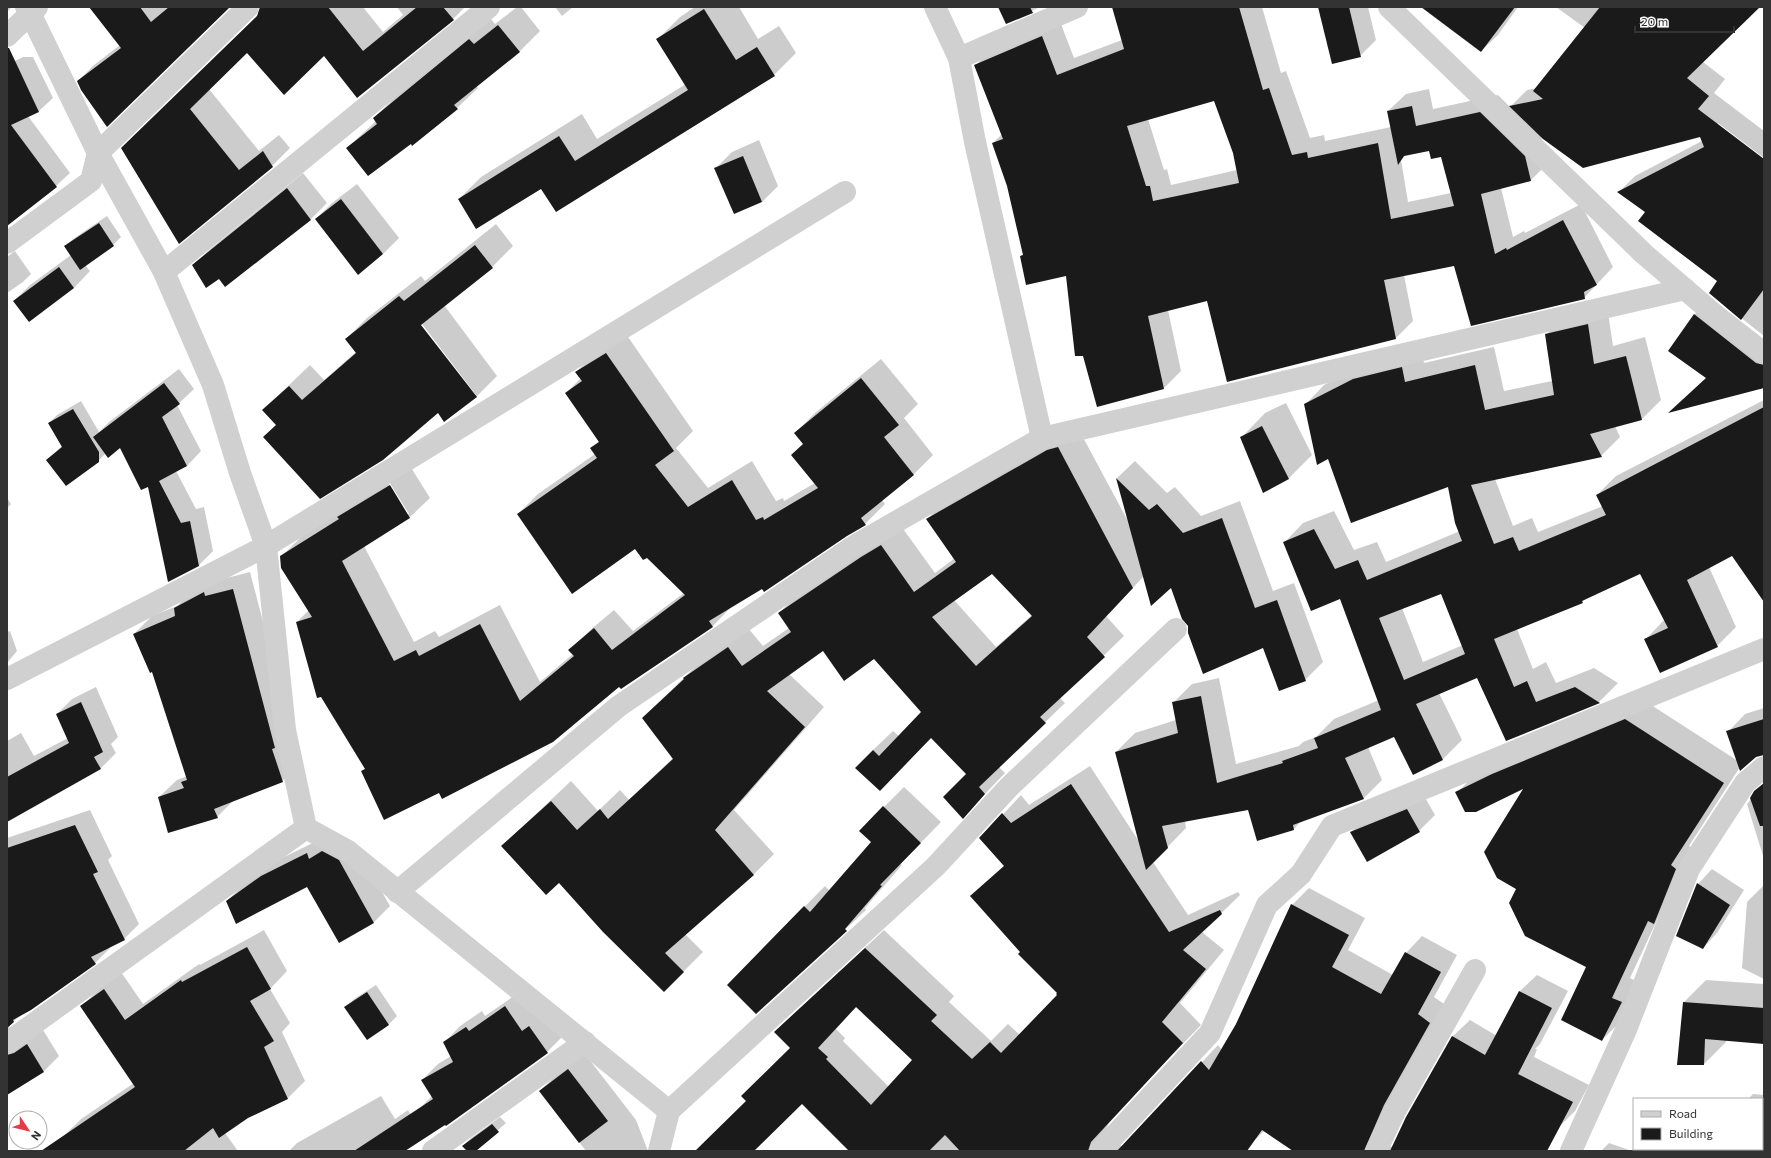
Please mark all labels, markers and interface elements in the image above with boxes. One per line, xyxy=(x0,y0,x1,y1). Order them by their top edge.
scale bar xyxy=(1635,8,1734,34)
text: 20 m xyxy=(1641,14,1668,28)
legend xyxy=(1633,1098,1763,1150)
text: Road xyxy=(1669,1106,1697,1120)
north arrow xyxy=(8,1110,48,1150)
text: Building xyxy=(1669,1126,1713,1140)
text: N xyxy=(29,1129,44,1143)

